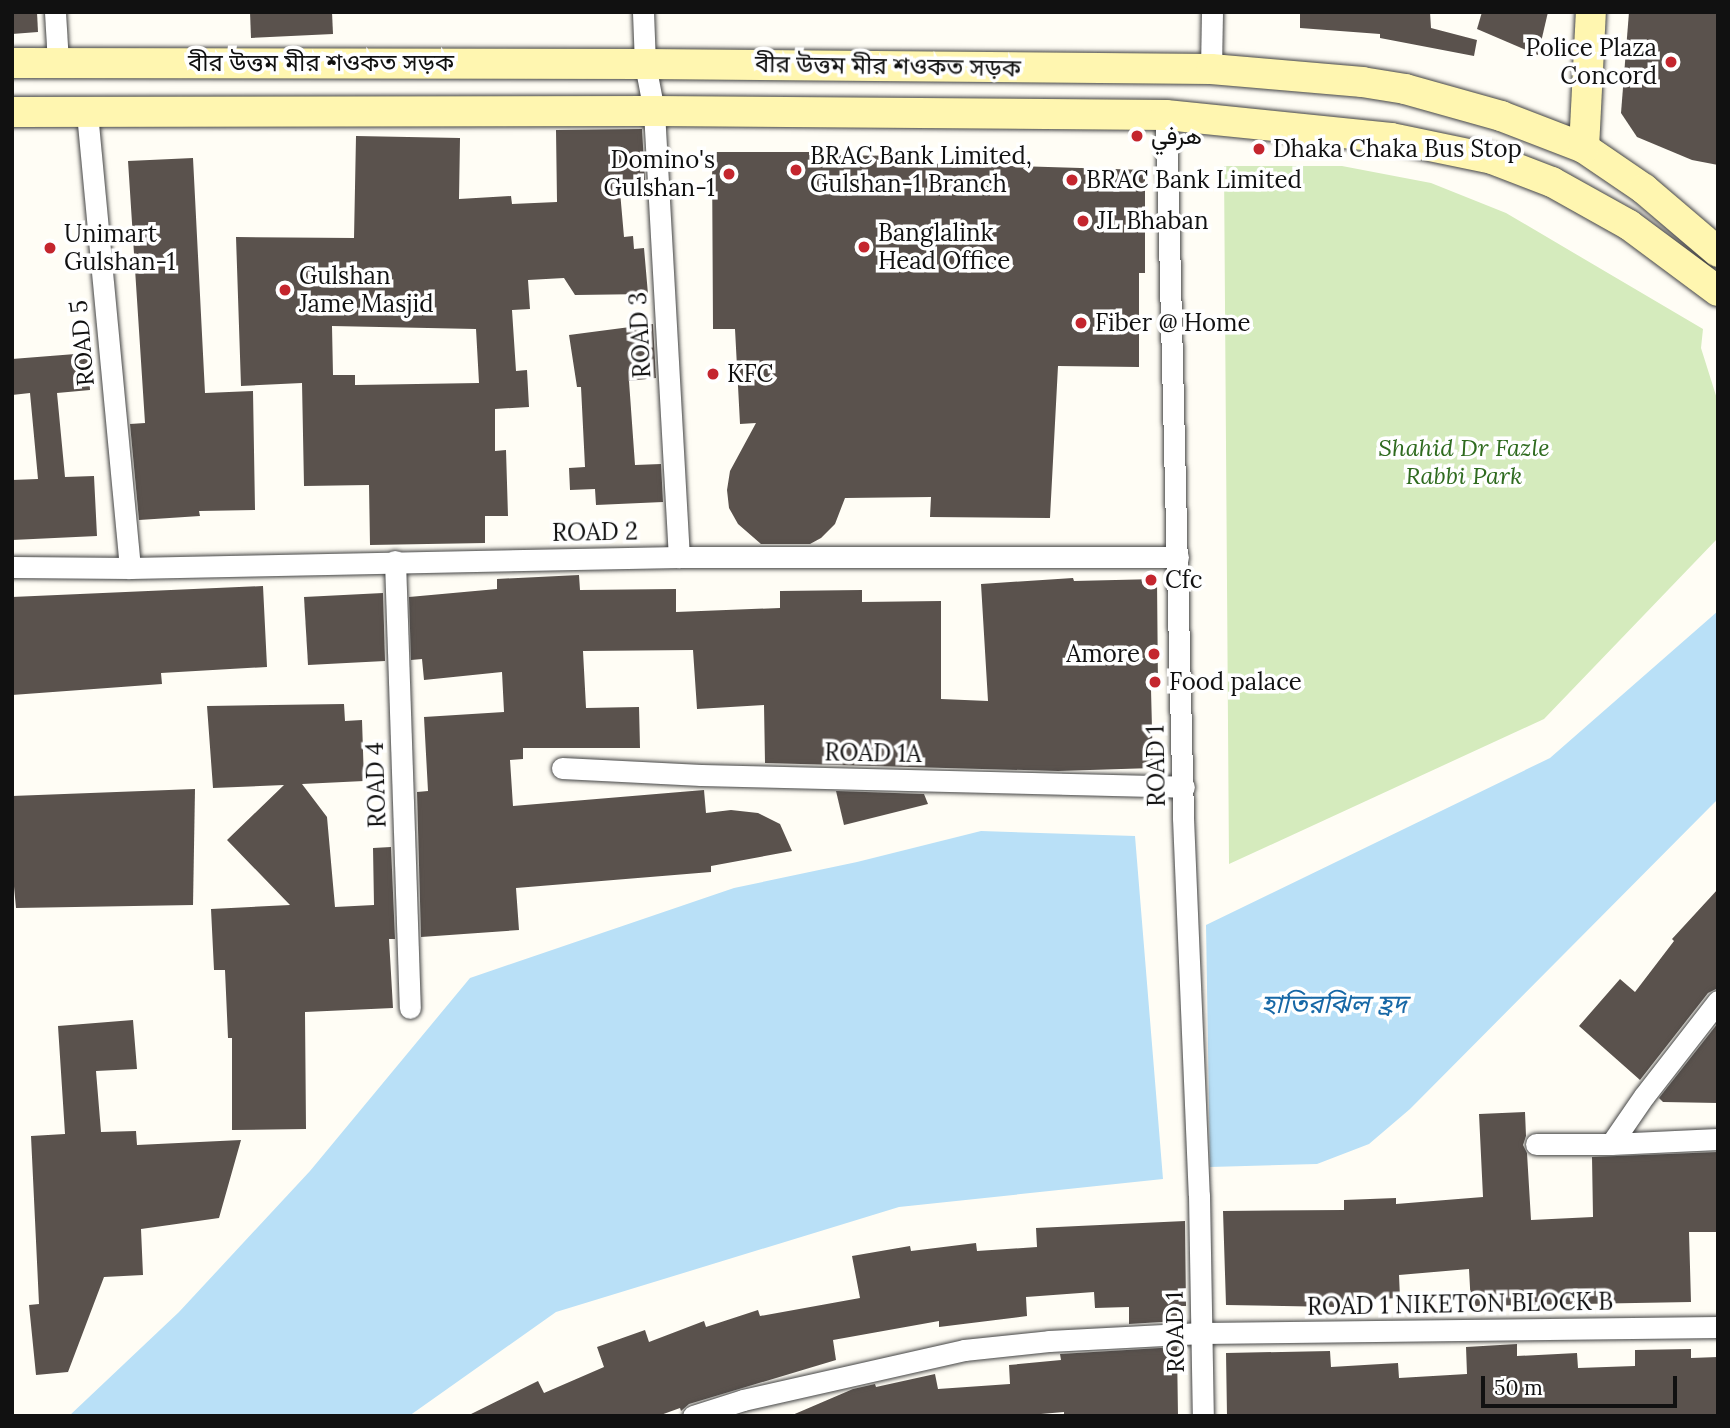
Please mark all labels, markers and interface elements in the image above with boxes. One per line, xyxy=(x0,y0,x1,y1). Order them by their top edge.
place label: Police Plaza Concord xyxy=(1525,34,1657,90)
street label: বীর উত্তম মীর শওকত সড়ক xyxy=(188,49,454,77)
street label: বীর উত্তম মীর শওকত সড়ক xyxy=(755,49,1021,83)
marker: Police Plaza Concord xyxy=(1663,54,1679,70)
place label: هرفي xyxy=(1151,122,1202,150)
marker: هرفي xyxy=(1129,128,1145,144)
place label: Dhaka Chaka Bus Stop xyxy=(1273,135,1522,163)
marker: Dhaka Chaka Bus Stop xyxy=(1251,141,1267,157)
place label: BRAC Bank Limited, Gulshan-1 Branch xyxy=(810,142,1032,198)
place label: Domino's Gulshan-1 xyxy=(604,146,715,202)
marker: BRAC Bank Limited, Gulshan-1 Branch xyxy=(788,162,804,178)
marker: Domino's Gulshan-1 xyxy=(721,166,737,182)
place label: BRAC Bank Limited xyxy=(1086,166,1302,194)
marker: BRAC Bank Limited xyxy=(1064,172,1080,188)
place label: JL Bhaban xyxy=(1097,207,1209,235)
marker: JL Bhaban xyxy=(1075,213,1091,229)
place label: Banglalink Head Office xyxy=(878,219,1010,275)
place label: Unimart Gulshan-1 xyxy=(64,220,175,276)
marker: Banglalink Head Office xyxy=(856,239,872,255)
marker: Unimart Gulshan-1 xyxy=(42,240,58,256)
place label: Gulshan Jame Masjid xyxy=(299,262,434,318)
marker: Gulshan Jame Masjid xyxy=(277,282,293,298)
street label: ROAD 3 xyxy=(623,291,657,379)
street label: ROAD 5 xyxy=(64,299,100,387)
place label: Fiber @ Home xyxy=(1095,309,1251,337)
marker: Fiber @ Home xyxy=(1073,315,1089,331)
place label: KFC xyxy=(727,360,773,388)
marker: KFC xyxy=(705,366,721,382)
park label: Shahid Dr Fazle Rabbi Park xyxy=(1378,434,1550,490)
street label: ROAD 2 xyxy=(552,517,638,547)
place label: Cfc xyxy=(1165,566,1203,594)
marker: Cfc xyxy=(1143,572,1159,588)
place label: Amore xyxy=(1066,640,1140,668)
marker: Amore xyxy=(1146,646,1162,662)
place label: Food palace xyxy=(1169,668,1302,696)
marker: Food palace xyxy=(1147,674,1163,690)
street label: ROAD 1 xyxy=(1141,725,1171,807)
street label: ROAD 1A xyxy=(824,738,922,768)
street label: ROAD 4 xyxy=(360,742,392,828)
water label: হাতিরঝিল হ্রদ xyxy=(1261,988,1407,1020)
street label: ROAD 1 NIKETON BLOCK B xyxy=(1307,1287,1613,1321)
street label: ROAD 1 xyxy=(1160,1291,1190,1373)
scale bar xyxy=(1485,1362,1681,1406)
text: 50 m xyxy=(1494,1374,1543,1401)

